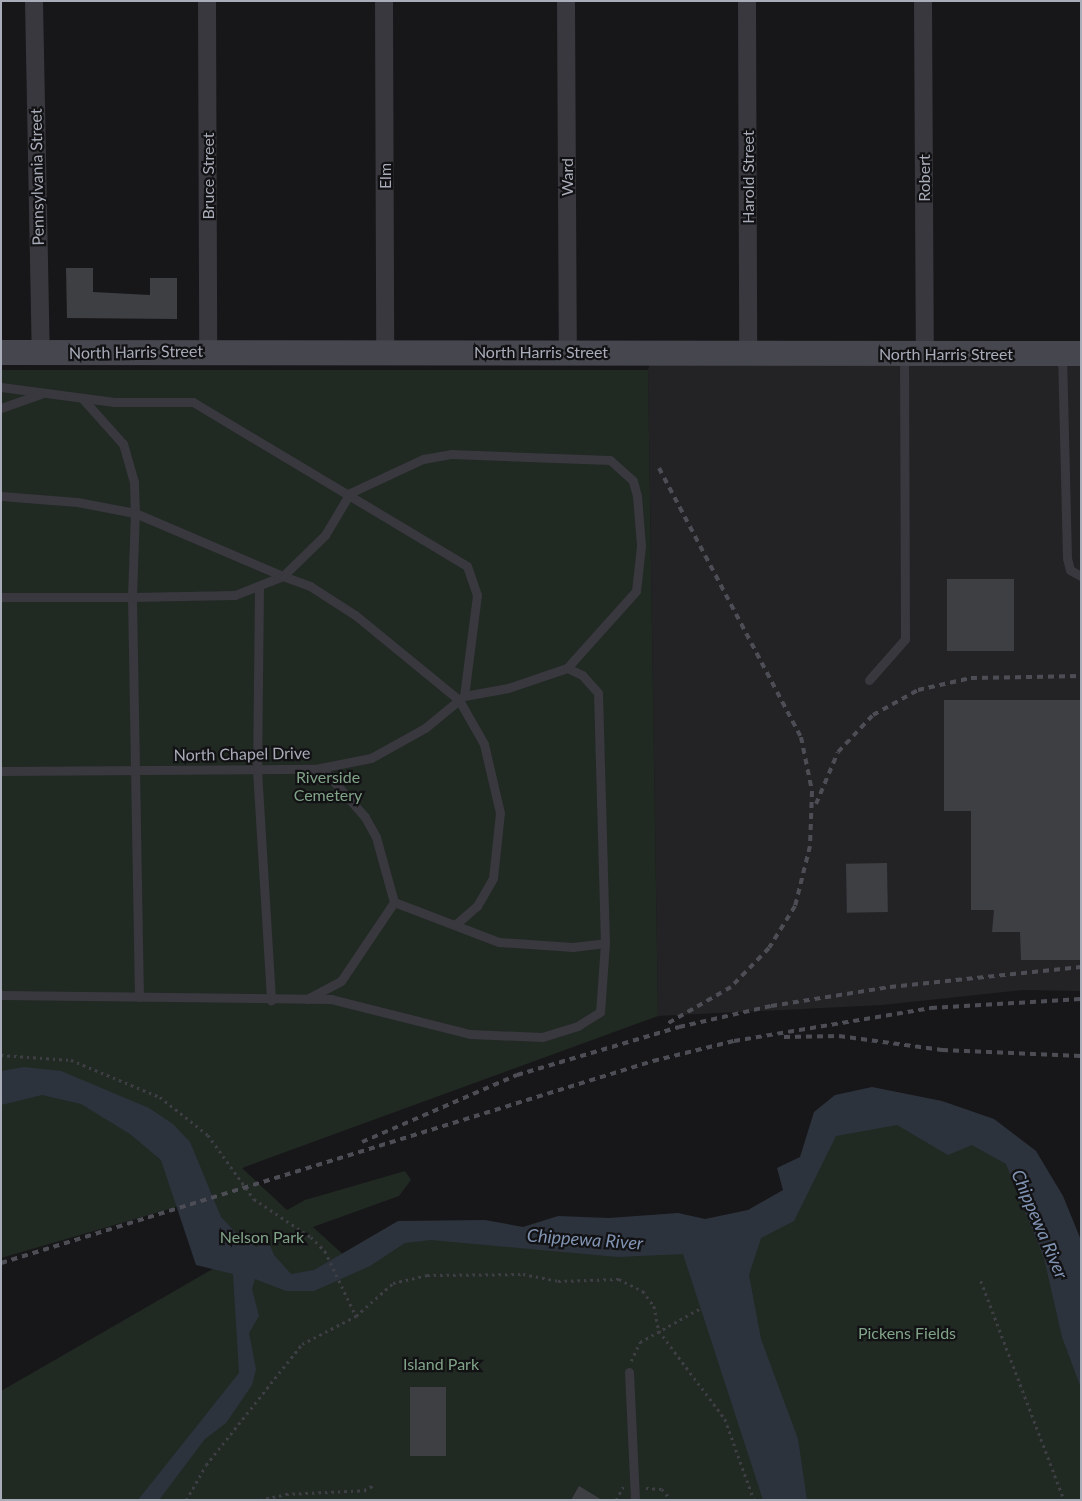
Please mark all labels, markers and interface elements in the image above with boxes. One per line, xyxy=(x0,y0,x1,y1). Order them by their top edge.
street label: Pennsylvania Street xyxy=(26,108,48,246)
street label: Harold Street xyxy=(738,130,758,224)
street label: Bruce Street xyxy=(198,132,218,220)
street label: Robert xyxy=(914,154,934,202)
street label: Ward xyxy=(557,158,577,196)
street label: Elm xyxy=(375,163,395,189)
street label: North Harris Street xyxy=(69,341,203,363)
street label: North Harris Street xyxy=(474,342,608,362)
street label: North Harris Street xyxy=(879,344,1013,364)
street label: North Chapel Drive xyxy=(174,743,310,765)
park label: Riverside Cemetery xyxy=(294,767,362,805)
water label: Chippewa River xyxy=(1007,1166,1073,1282)
water label: Chippewa River xyxy=(526,1224,644,1254)
park label: Nelson Park xyxy=(220,1227,304,1247)
park label: Pickens Fields xyxy=(858,1323,956,1343)
park label: Island Park xyxy=(403,1354,479,1374)

